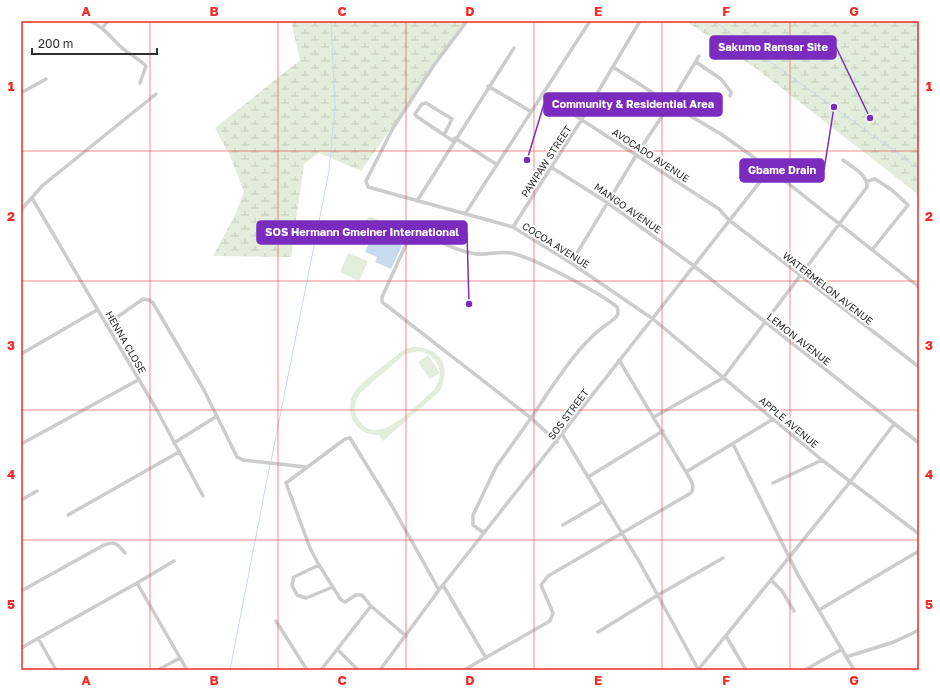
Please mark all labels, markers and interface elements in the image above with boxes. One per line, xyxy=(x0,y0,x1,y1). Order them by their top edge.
text: A xyxy=(81,3,91,19)
text: B xyxy=(209,3,219,19)
text: C xyxy=(337,3,347,19)
text: D xyxy=(465,3,475,19)
text: E xyxy=(594,3,602,19)
text: F xyxy=(722,3,730,19)
text: G xyxy=(849,3,859,19)
scale bar xyxy=(32,30,157,56)
text: 200 m xyxy=(38,36,73,51)
callout: Sakumo Ramsar Site xyxy=(710,36,836,59)
text: Sakumo Ramsar Site xyxy=(718,40,829,53)
text: 1 xyxy=(8,78,15,94)
text: 1 xyxy=(926,78,933,94)
callout: Community & Residential Area xyxy=(544,93,722,116)
text: Community & Residential Area xyxy=(552,97,714,110)
street label: PAWPAW STREET xyxy=(518,123,574,199)
street label: AVOCADO AVENUE xyxy=(610,126,692,184)
callout: Gbame Drain xyxy=(740,159,824,182)
text: Gbame Drain xyxy=(748,163,816,176)
street label: MANGO AVENUE xyxy=(592,180,664,236)
text: 2 xyxy=(7,208,15,224)
text: 2 xyxy=(925,208,933,224)
street label: COCOA AVENUE xyxy=(520,220,592,270)
callout: SOS Hermann Gmeiner International xyxy=(257,221,467,244)
text: SOS Hermann Gmeiner International xyxy=(265,225,459,238)
street label: WATERMELON AVENUE xyxy=(781,249,875,327)
street label: HENNA CLOSE xyxy=(103,309,149,375)
street label: LEMON AVENUE xyxy=(765,310,833,368)
text: 3 xyxy=(7,337,15,353)
text: 3 xyxy=(925,337,933,353)
street label: SOS STREET xyxy=(545,386,591,442)
street label: APPLE AVENUE xyxy=(757,394,821,450)
text: 4 xyxy=(7,466,15,482)
text: 4 xyxy=(925,466,933,482)
text: 5 xyxy=(7,596,15,612)
text: 5 xyxy=(925,596,933,612)
text: A xyxy=(81,672,91,688)
text: B xyxy=(209,672,219,688)
text: C xyxy=(337,672,347,688)
text: D xyxy=(465,672,475,688)
text: E xyxy=(594,672,602,688)
text: F xyxy=(722,672,730,688)
text: G xyxy=(849,672,859,688)

